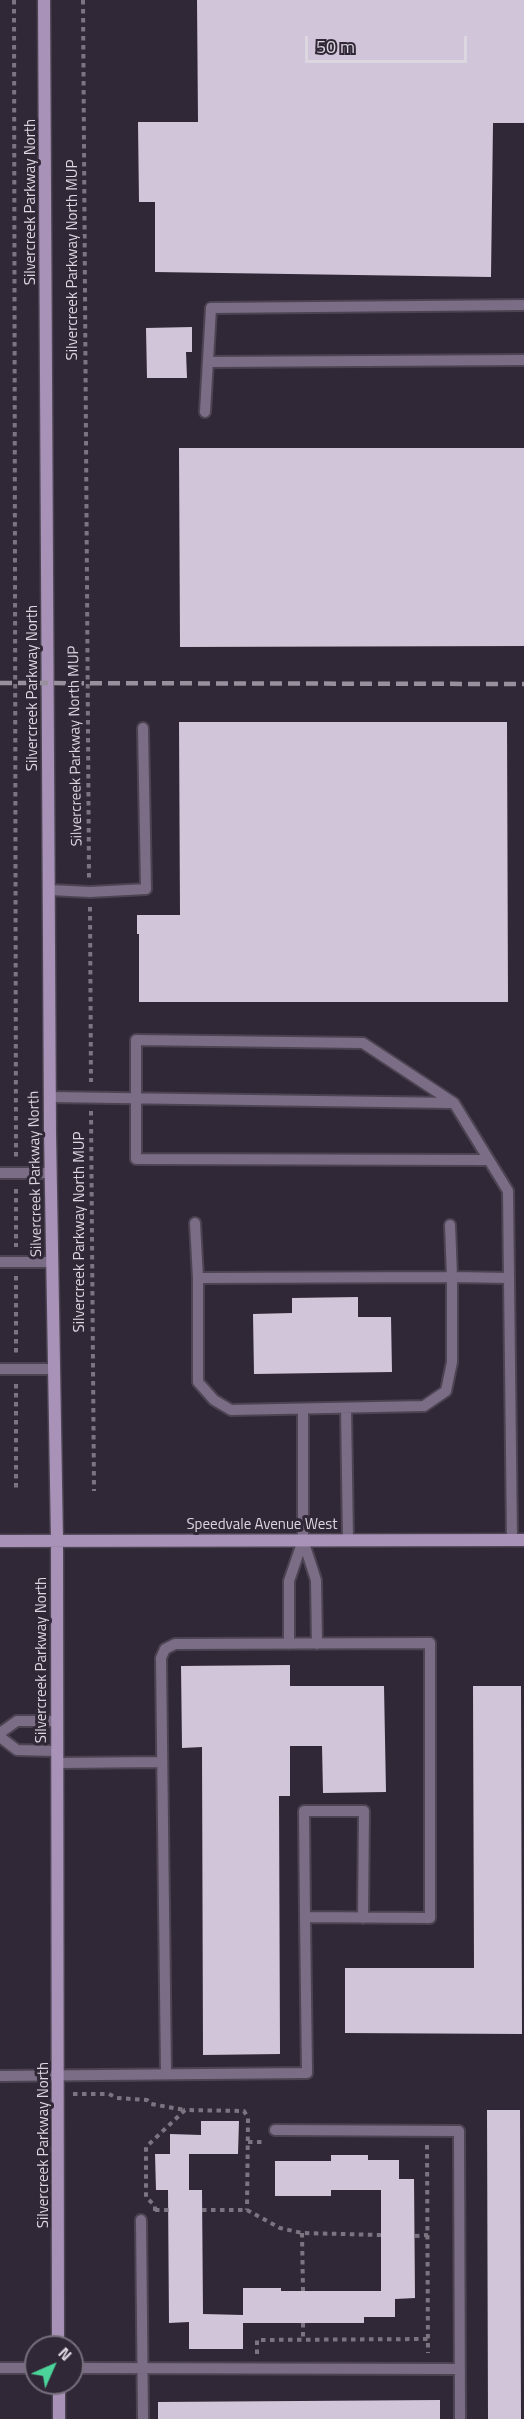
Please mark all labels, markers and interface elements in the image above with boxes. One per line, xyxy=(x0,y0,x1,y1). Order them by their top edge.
scale bar xyxy=(308,24,470,62)
text: 50 m xyxy=(316,33,355,60)
street label: Silvercreek Parkway North xyxy=(22,119,40,285)
street label: Silvercreek Parkway North MUP xyxy=(64,160,82,360)
street label: Silvercreek Parkway North xyxy=(24,605,42,771)
street label: Silvercreek Parkway North MUP xyxy=(65,645,87,847)
street label: Silvercreek Parkway North xyxy=(26,1091,46,1257)
street label: Silvercreek Parkway North MUP xyxy=(71,1132,89,1332)
street label: Speedvale Avenue West xyxy=(186,1516,338,1534)
street label: Silvercreek Parkway North xyxy=(33,1577,51,1743)
street label: Silvercreek Parkway North xyxy=(35,2062,53,2228)
north arrow xyxy=(24,2335,84,2395)
text: N xyxy=(53,2341,78,2366)

